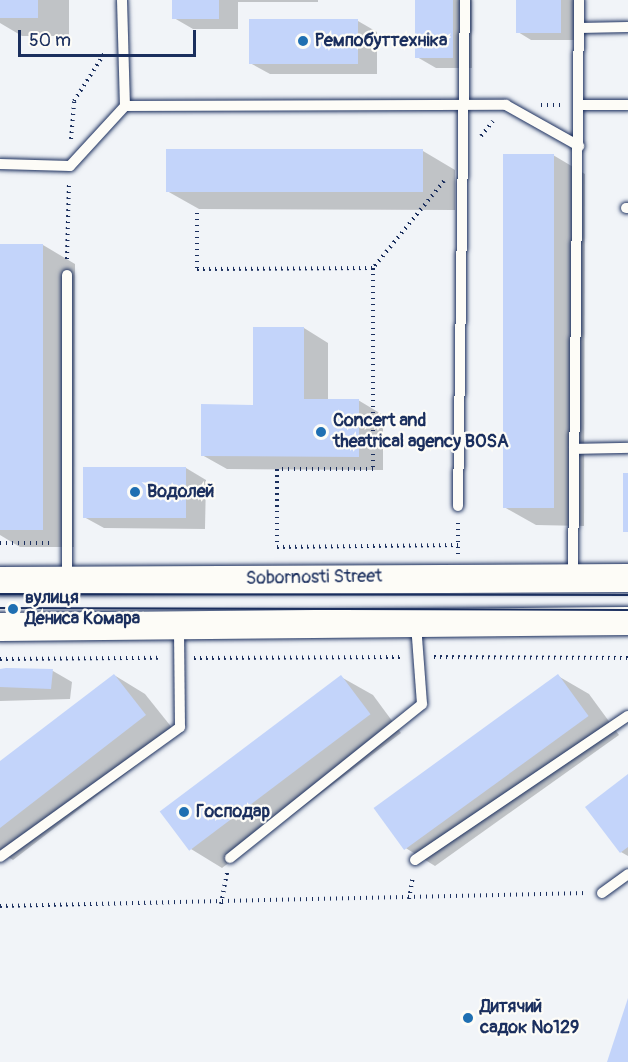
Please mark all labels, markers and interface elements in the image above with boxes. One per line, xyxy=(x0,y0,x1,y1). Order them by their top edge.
scale bar xyxy=(21,18,200,56)
text: 50 m xyxy=(29,29,71,52)
place label: Ремпобуттехніка xyxy=(315,30,447,52)
marker: Ремпобуттехніка xyxy=(296,34,310,48)
place label: Concert and theatrical agency BOSA xyxy=(333,411,509,454)
marker: Concert and theatrical agency BOSA xyxy=(314,425,328,439)
place label: Водолей xyxy=(147,481,214,503)
marker: Водолей xyxy=(128,485,142,499)
street label: Sobornosti Street xyxy=(246,566,382,590)
place label: вулиця Дениса Комара xyxy=(25,588,140,630)
marker: вулиця Дениса Комара xyxy=(6,602,20,616)
place label: Господар xyxy=(196,801,270,823)
marker: Господар xyxy=(177,805,191,819)
place label: Дитячий садок №129 xyxy=(480,997,579,1040)
marker: Дитячий садок №129 xyxy=(461,1011,475,1025)

